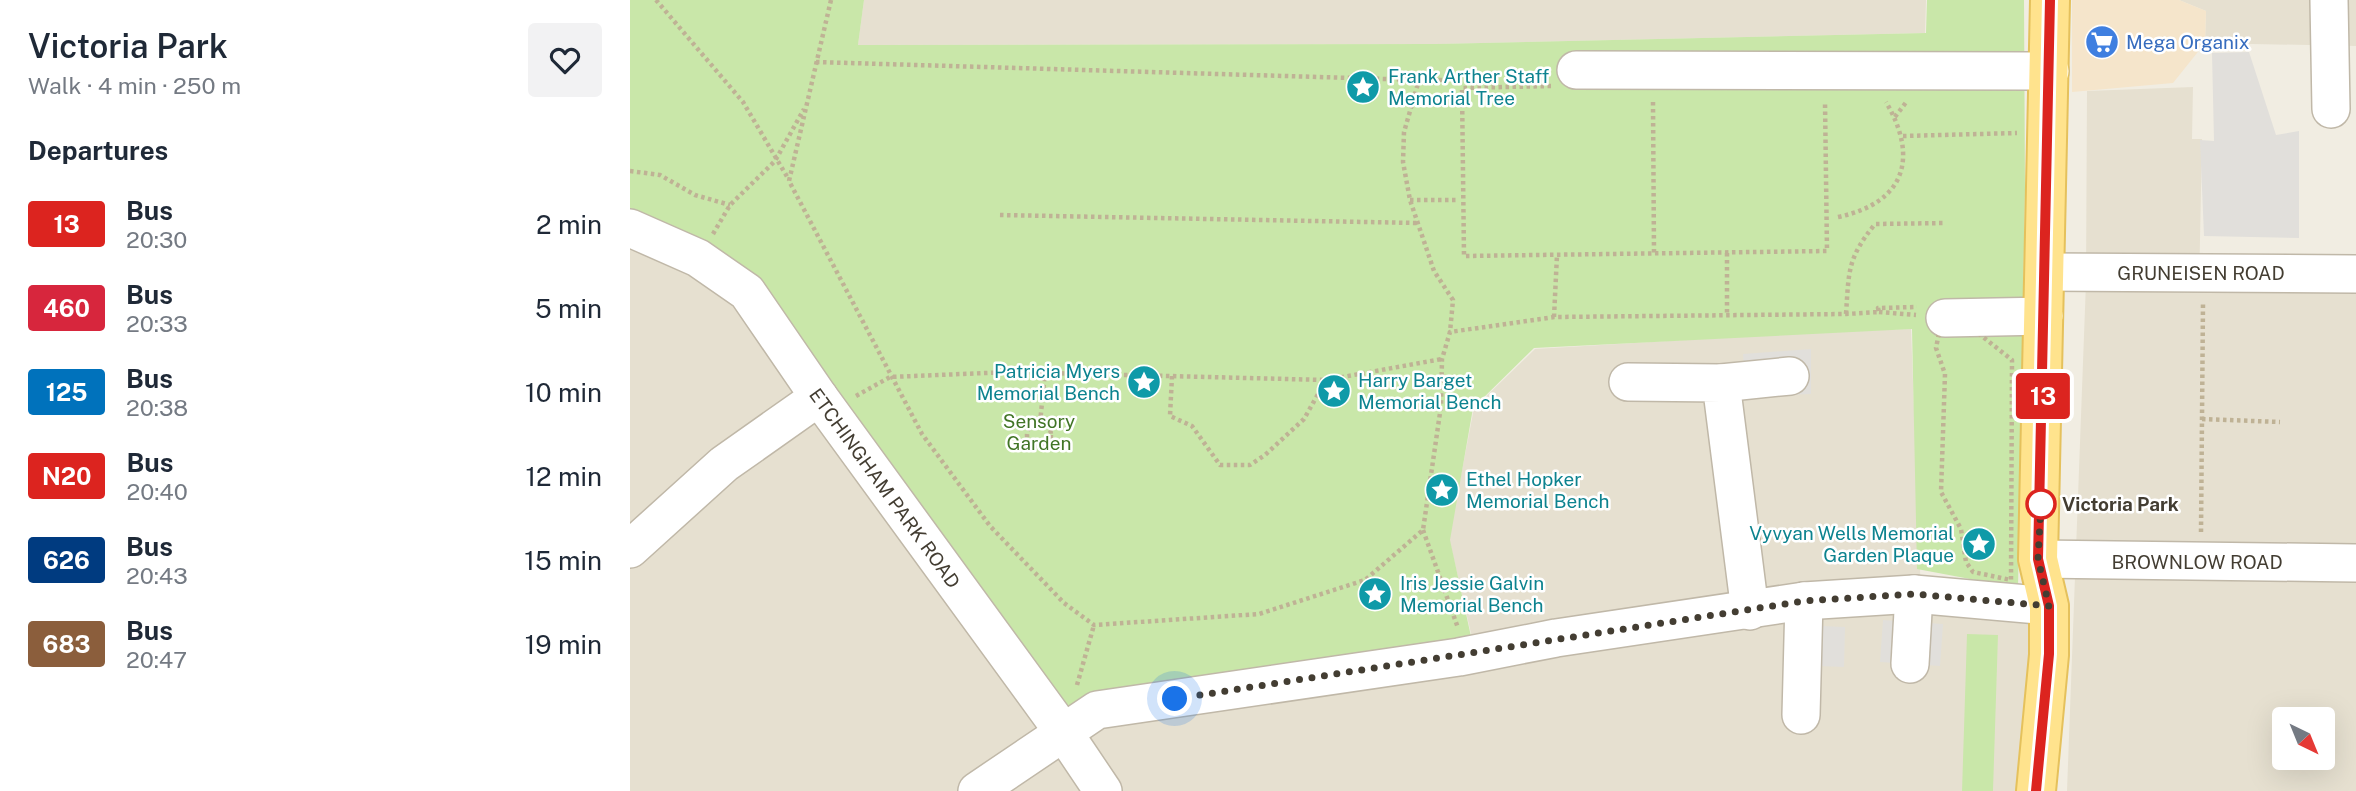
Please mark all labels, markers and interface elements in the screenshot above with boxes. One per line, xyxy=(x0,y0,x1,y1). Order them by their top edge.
button: heart xyxy=(528,23,602,97)
supermarket icon: Mega Organix xyxy=(2083,23,2121,61)
text: Victoria Park xyxy=(28,27,228,65)
place label: Mega Organix xyxy=(2126,31,2250,53)
place label: Frank Arther Staff Memorial Tree xyxy=(1388,65,1549,109)
place icon: Frank Arther Staff Memorial Tree xyxy=(1344,68,1382,106)
text: Walk · 4 min · 250 m xyxy=(28,72,241,99)
text: Departures xyxy=(28,135,168,166)
text: Bus xyxy=(126,195,173,226)
text: 2 min xyxy=(536,209,602,240)
text: 13 xyxy=(53,210,80,238)
text: 20:30 xyxy=(126,226,187,253)
street label: GRUNEISEN ROAD xyxy=(2117,262,2285,284)
text: Bus xyxy=(126,279,173,310)
text: 5 min xyxy=(535,293,602,324)
text: 460 xyxy=(43,294,90,322)
text: 20:33 xyxy=(126,310,188,337)
place label: Patricia Myers Memorial Bench xyxy=(977,360,1120,404)
text: Bus xyxy=(126,363,173,394)
place icon: Patricia Myers Memorial Bench xyxy=(1125,363,1163,401)
place label: Harry Barget Memorial Bench xyxy=(1358,369,1501,413)
place icon: Harry Barget Memorial Bench xyxy=(1315,372,1353,410)
line badge: 13 xyxy=(2012,373,2074,419)
text: 10 min xyxy=(525,377,602,408)
text: 125 xyxy=(46,378,87,406)
text: 13 xyxy=(2030,382,2056,410)
street label: ETCHINGHAM PARK ROAD xyxy=(805,384,965,592)
text: 20:38 xyxy=(126,394,188,421)
park label: Sensory Garden xyxy=(1003,410,1075,454)
text: Bus xyxy=(126,447,173,478)
text: 12 min xyxy=(526,461,602,492)
text: N20 xyxy=(42,462,91,490)
place label: Ethel Hopker Memorial Bench xyxy=(1466,468,1609,512)
place icon: Ethel Hopker Memorial Bench xyxy=(1423,471,1461,509)
text: 20:40 xyxy=(126,478,188,505)
marker: Victoria Park xyxy=(2026,489,2056,519)
place label: Victoria Park xyxy=(2062,493,2179,515)
place label: Vyvyan Wells Memorial Garden Plaque xyxy=(1749,522,1954,566)
place icon: Vyvyan Wells Memorial Garden Plaque xyxy=(1960,525,1998,563)
text: Bus xyxy=(126,531,173,562)
text: 15 min xyxy=(524,545,602,576)
text: 626 xyxy=(43,546,90,574)
street label: BROWNLOW ROAD xyxy=(2111,551,2283,573)
text: 20:43 xyxy=(126,562,188,589)
place label: Iris Jessie Galvin Memorial Bench xyxy=(1400,572,1544,616)
place icon: Iris Jessie Galvin Memorial Bench xyxy=(1356,575,1394,613)
text: Bus xyxy=(126,615,173,646)
text: 19 min xyxy=(525,629,602,660)
text: 683 xyxy=(43,630,90,658)
text: 20:47 xyxy=(126,646,187,673)
your location xyxy=(1157,681,1192,716)
north arrow xyxy=(2272,707,2334,770)
map controls xyxy=(2272,707,2335,770)

